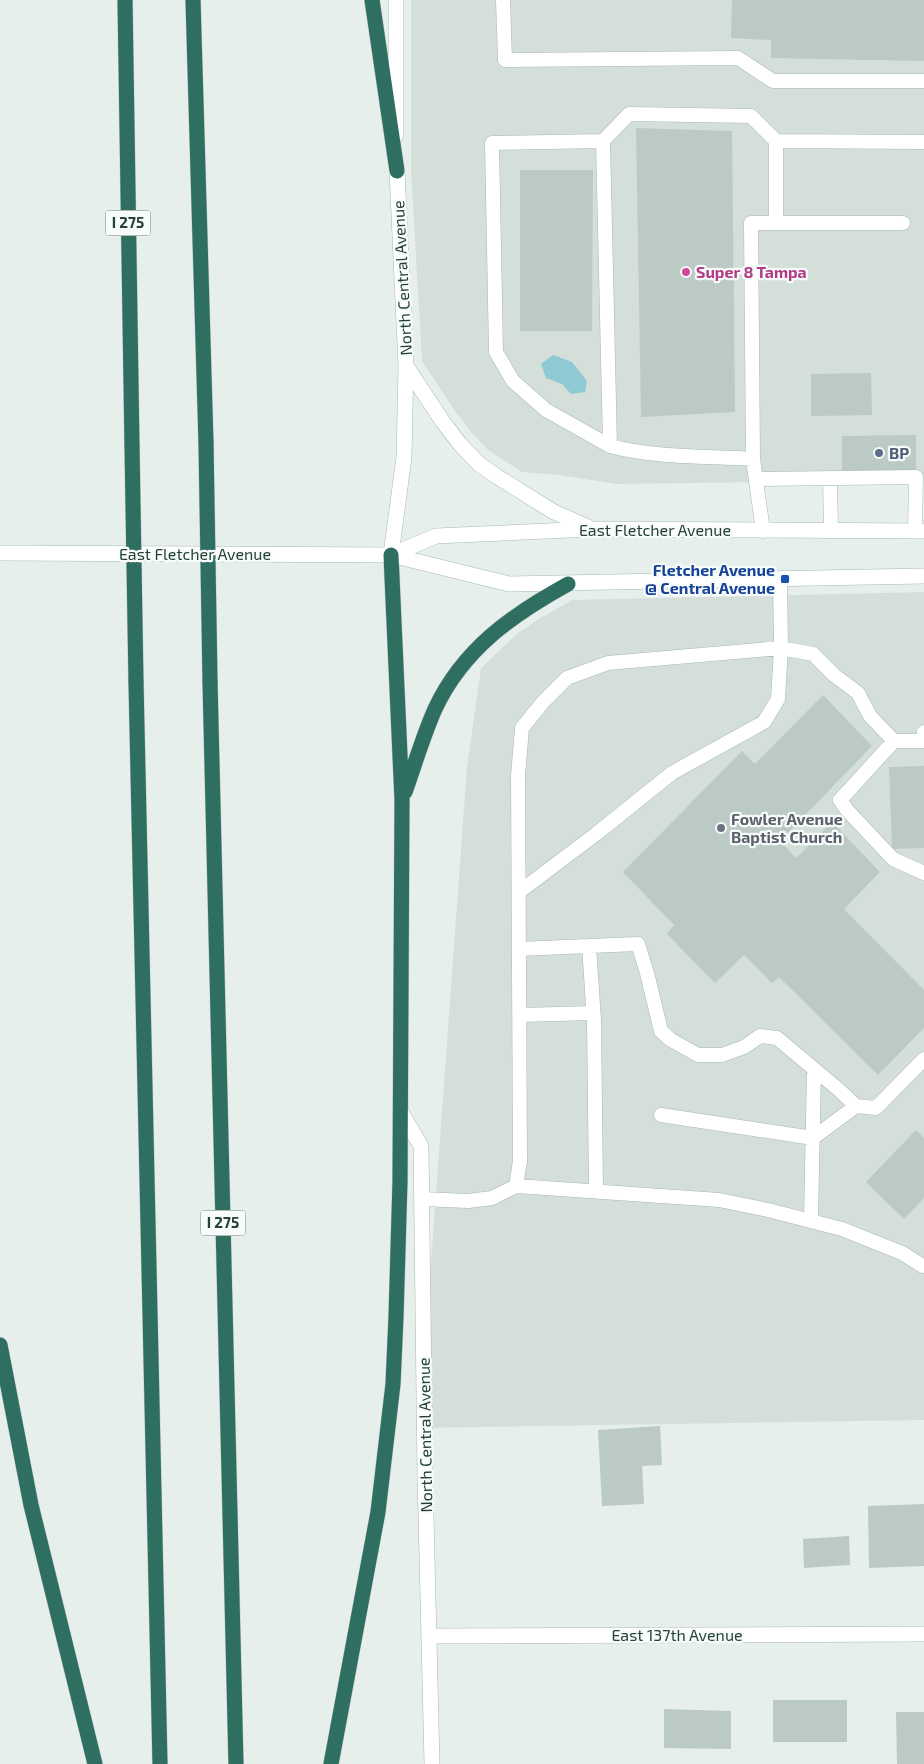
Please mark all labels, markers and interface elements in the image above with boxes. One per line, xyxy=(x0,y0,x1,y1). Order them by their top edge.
street label: North Central Avenue xyxy=(388,200,415,356)
road number: I 275 xyxy=(106,210,150,236)
place label: Super 8 Tampa xyxy=(696,262,807,281)
marker: Super 8 Tampa xyxy=(680,266,692,278)
place label: BP xyxy=(889,443,909,462)
marker: BP xyxy=(873,447,885,459)
street label: East Fletcher Avenue xyxy=(579,520,731,539)
street label: East Fletcher Avenue xyxy=(119,544,271,563)
place label: Fletcher Avenue @ Central Avenue xyxy=(645,560,775,597)
marker: Fletcher Avenue @ Central Avenue xyxy=(779,573,791,585)
place label: Fowler Avenue Baptist Church xyxy=(731,809,843,846)
marker: Fowler Avenue Baptist Church xyxy=(715,822,727,834)
road number: I 275 xyxy=(200,1210,246,1236)
street label: North Central Avenue xyxy=(414,1357,435,1513)
street label: East 137th Avenue xyxy=(611,1625,743,1644)

